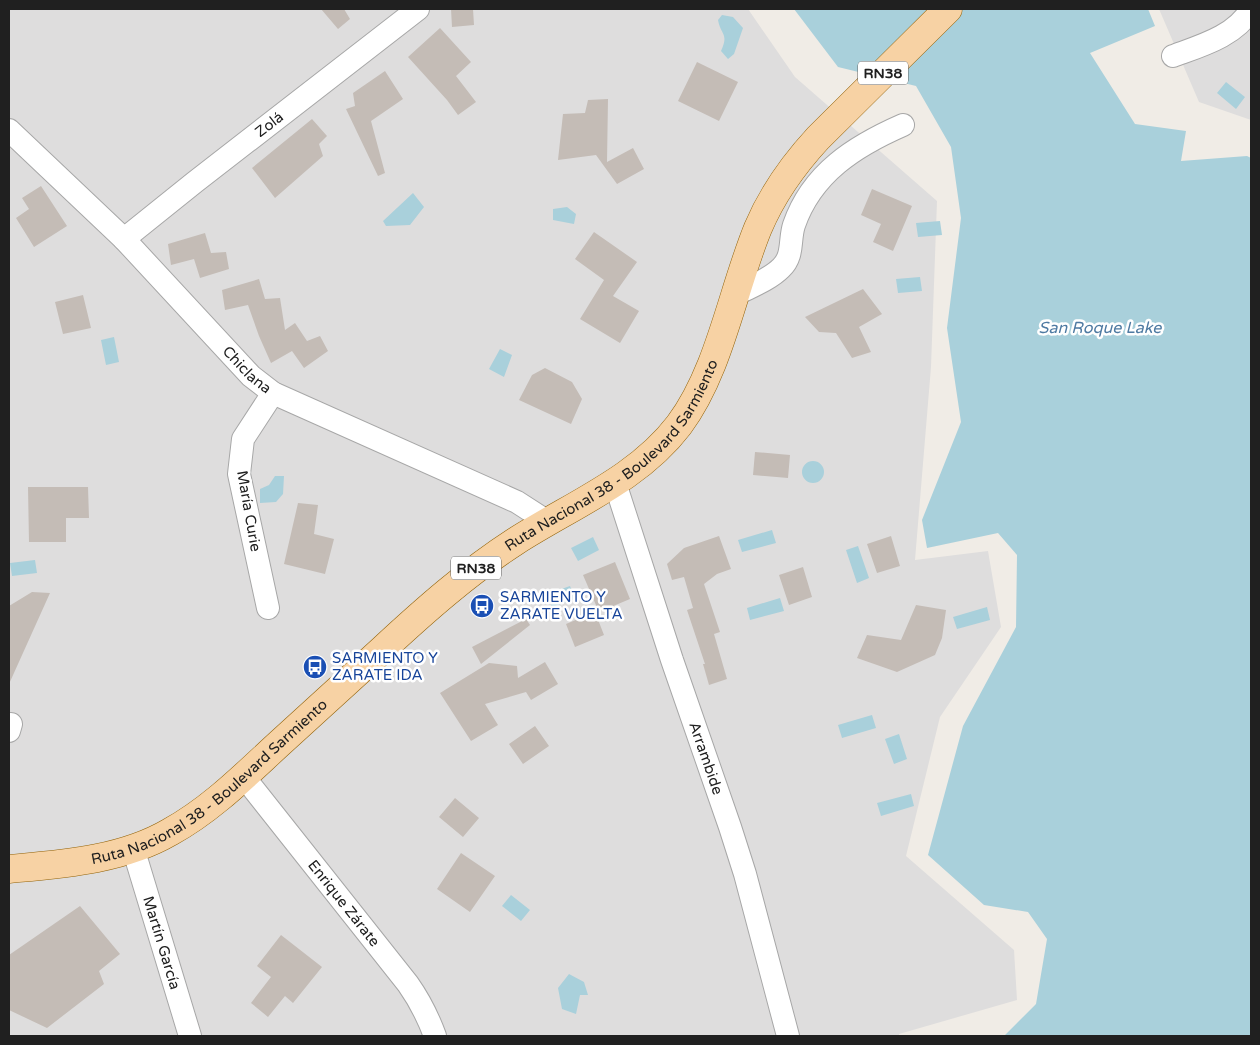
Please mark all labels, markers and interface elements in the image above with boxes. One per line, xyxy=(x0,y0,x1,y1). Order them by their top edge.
road number: RN38 xyxy=(858,62,908,84)
street label: Zolá xyxy=(252,108,287,141)
water label: San Roque Lake xyxy=(1039,318,1162,338)
street label: Chiclana xyxy=(219,342,275,397)
street label: Ruta Nacional 38 - Boulevard Sarmiento xyxy=(501,357,722,555)
street label: María Curie xyxy=(233,469,265,553)
road number: RN38 xyxy=(451,556,501,580)
place label: SARMIENTO Y ZARATE VUELTA xyxy=(500,588,623,623)
bus stop icon: SARMIENTO Y ZARATE VUELTA xyxy=(469,593,495,619)
place label: SARMIENTO Y ZARATE IDA xyxy=(332,649,438,684)
bus stop icon: SARMIENTO Y ZARATE IDA xyxy=(302,654,328,680)
street label: Ruta Nacional 38 - Boulevard Sarmiento xyxy=(89,695,331,868)
street label: Arrambide xyxy=(685,719,727,797)
street label: Enrique Zárate xyxy=(304,856,384,950)
street label: Martín García xyxy=(139,894,184,992)

